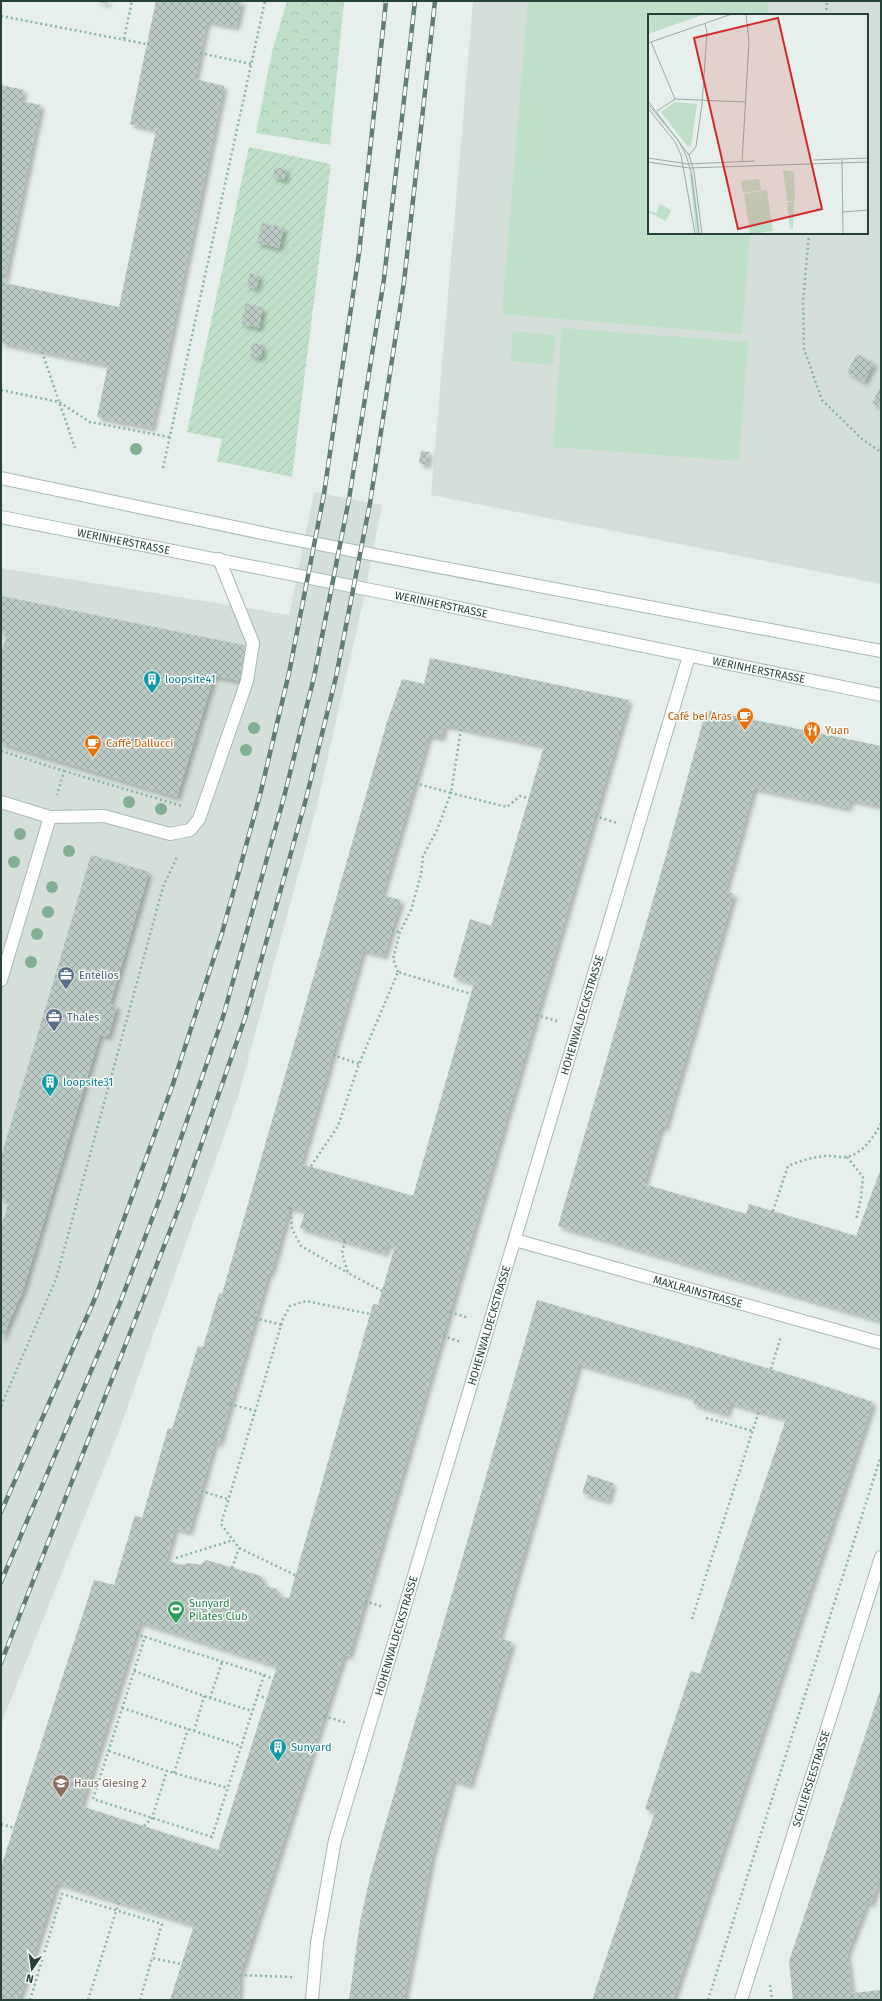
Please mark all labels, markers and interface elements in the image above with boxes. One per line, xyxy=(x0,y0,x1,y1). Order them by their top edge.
inset map xyxy=(648,14,868,234)
street label: WERINHERSTRASSE xyxy=(76,526,171,557)
street label: WERINHERSTRASSE xyxy=(394,588,489,620)
street label: WERINHERSTRASSE xyxy=(711,654,806,686)
building icon: loopsite41 xyxy=(142,669,162,694)
place label: loopsite41 xyxy=(165,673,216,686)
cafe icon: Café bei Aras xyxy=(735,706,755,731)
place label: Café bei Aras xyxy=(668,710,732,723)
restaurant icon: Yuan xyxy=(802,720,822,745)
place label: Yuan xyxy=(825,724,849,737)
cafe icon: Caffè Dallucci xyxy=(83,733,103,758)
place label: Caffè Dallucci xyxy=(106,737,173,750)
street label: HOHENWALDECKSTRASSE xyxy=(558,953,606,1076)
office icon: Entelios xyxy=(56,965,76,990)
place label: Entelios xyxy=(79,969,119,982)
office icon: Thales xyxy=(44,1007,64,1032)
place label: Thales xyxy=(67,1011,99,1024)
building icon: loopsite31 xyxy=(40,1072,60,1097)
place label: loopsite31 xyxy=(63,1076,113,1089)
street label: HOHENWALDECKSTRASSE xyxy=(465,1264,513,1387)
street label: MAXLRAINSTRASSE xyxy=(652,1273,744,1310)
street label: HOHENWALDECKSTRASSE xyxy=(372,1574,420,1697)
place label: Sunyard Pilates Club xyxy=(189,1597,248,1623)
sports icon: Sunyard Pilates Club xyxy=(166,1599,186,1624)
street label: SCHLIERSEESTRASSE xyxy=(790,1729,832,1829)
building icon: Sunyard xyxy=(268,1737,288,1762)
place label: Sunyard xyxy=(291,1741,331,1754)
school or university icon: Haus Giesing 2 xyxy=(51,1773,71,1798)
place label: Haus Giesing 2 xyxy=(74,1777,147,1790)
north arrow xyxy=(12,1949,52,1989)
text: N xyxy=(25,1971,35,1985)

